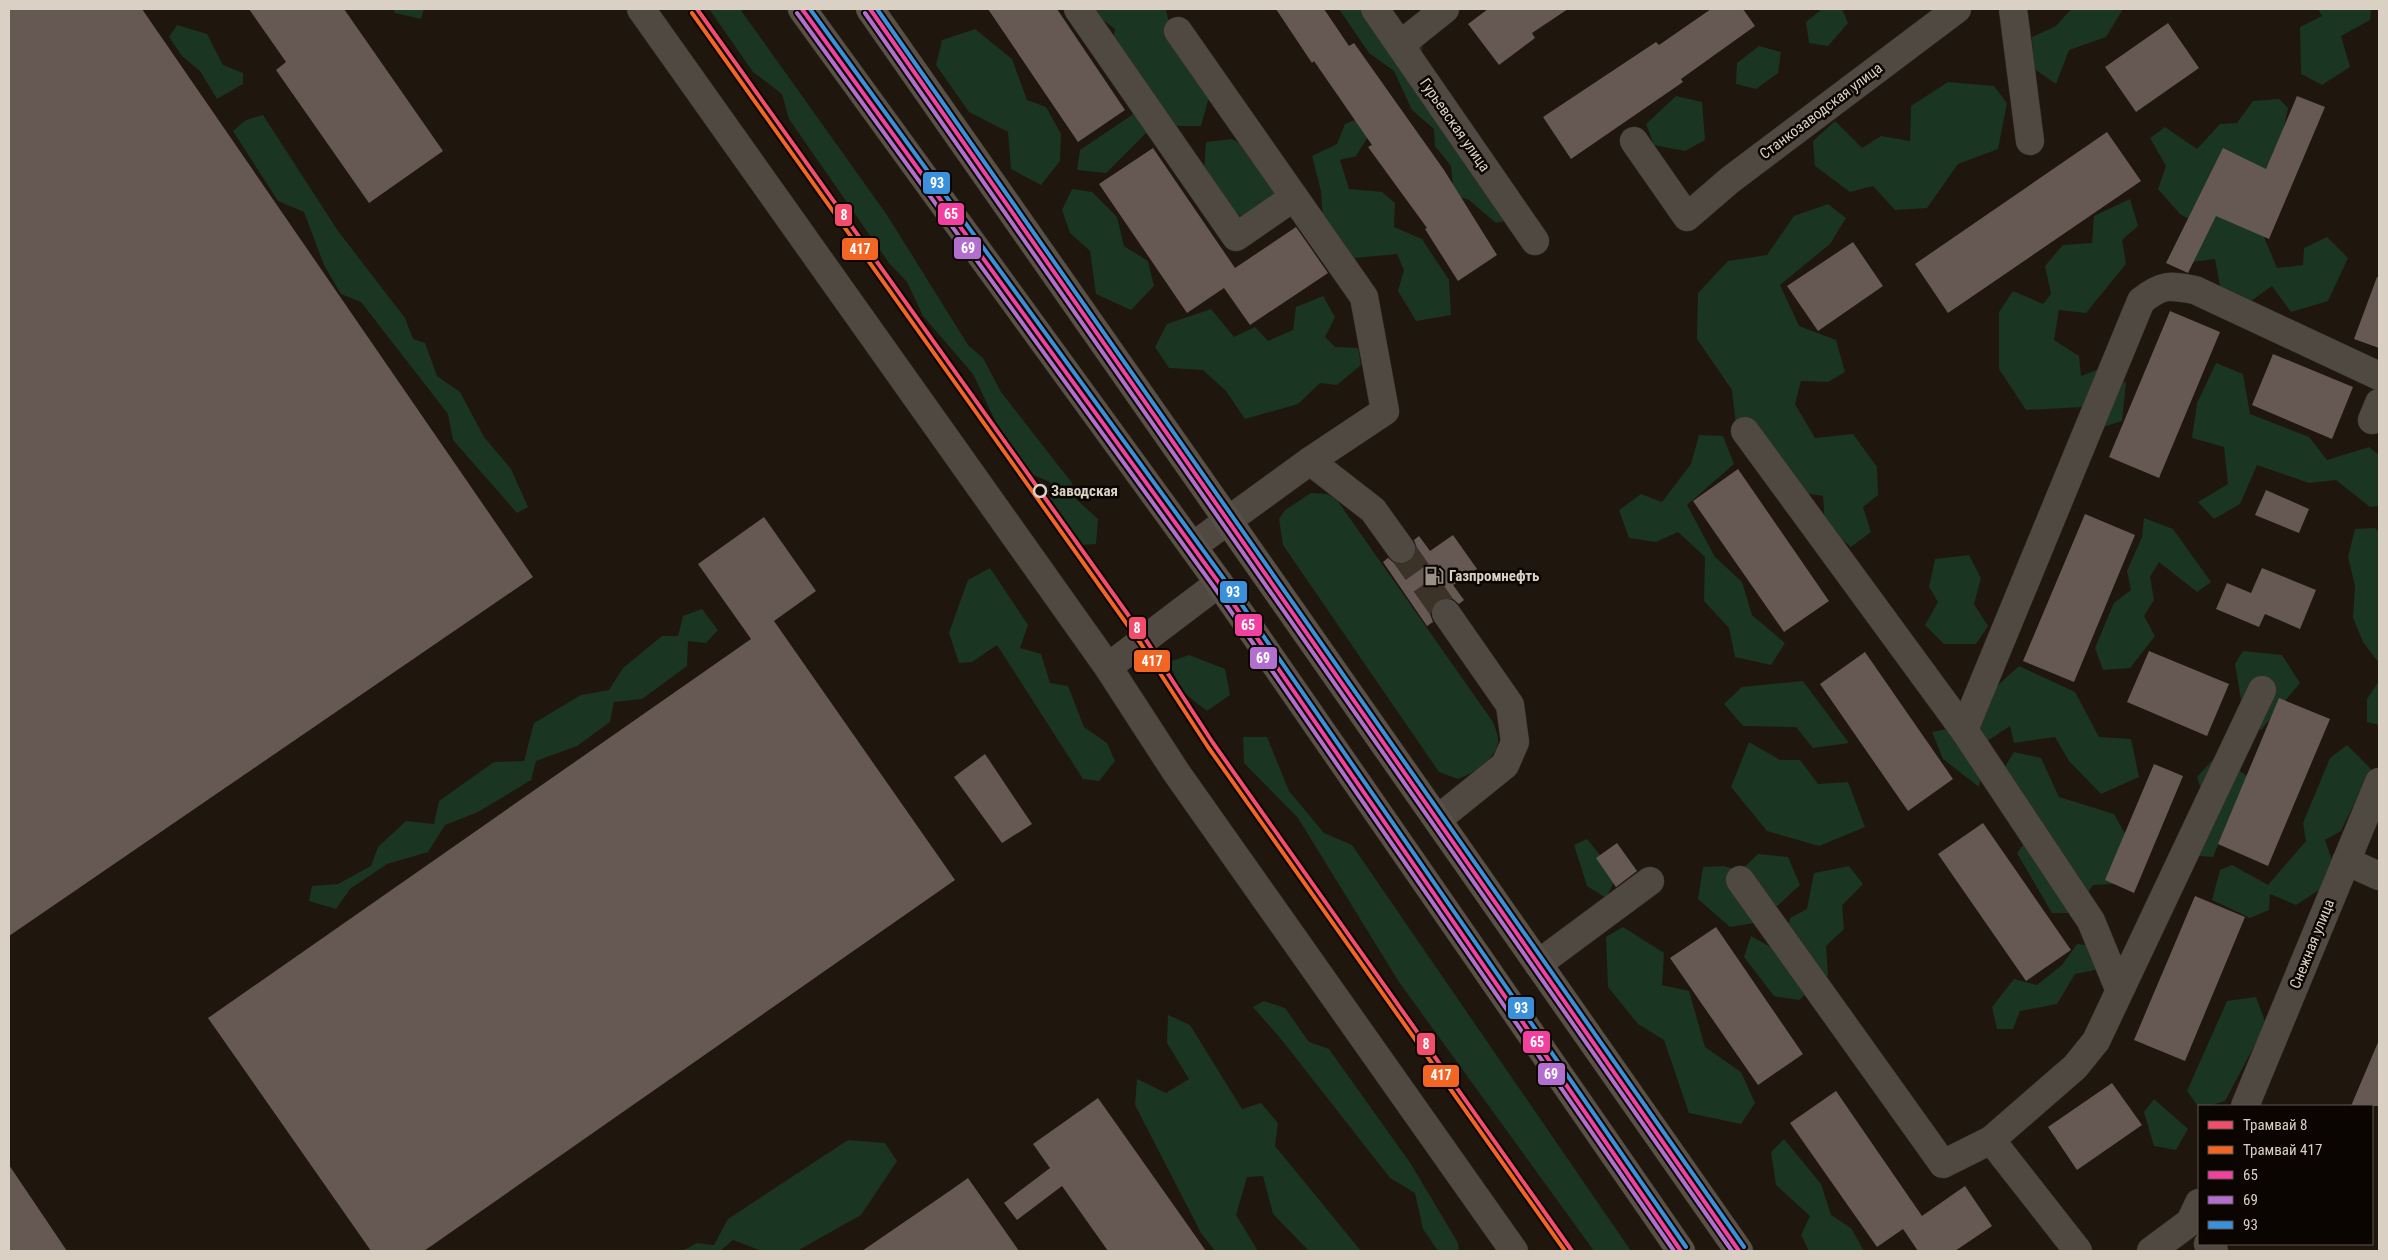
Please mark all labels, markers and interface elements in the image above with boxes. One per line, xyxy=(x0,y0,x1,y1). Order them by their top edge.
street label: Станкозаводская улица xyxy=(1756,59,1886,163)
street label: Гурьевская улица xyxy=(1416,75,1494,175)
line badge: 93 xyxy=(922,171,951,195)
text: 93 xyxy=(930,175,944,191)
line badge: 65 xyxy=(937,202,965,226)
line badge: 8 xyxy=(834,203,853,227)
text: 65 xyxy=(944,206,958,222)
text: 8 xyxy=(840,207,848,223)
line badge: 69 xyxy=(953,236,982,260)
line badge: 417 xyxy=(841,237,879,261)
text: 69 xyxy=(961,240,975,256)
text: 417 xyxy=(849,241,871,257)
place label: Заводская xyxy=(1051,482,1118,500)
marker: Заводская xyxy=(1033,484,1047,498)
fuel station icon: Газпромнефть xyxy=(1423,565,1445,587)
place label: Газпромнефть xyxy=(1449,567,1540,585)
line badge: 93 xyxy=(1219,580,1248,604)
text: 93 xyxy=(1226,584,1240,600)
line badge: 65 xyxy=(1234,613,1263,637)
line badge: 8 xyxy=(1128,616,1147,640)
text: 65 xyxy=(1241,617,1255,633)
text: 8 xyxy=(1133,620,1141,636)
line badge: 69 xyxy=(1249,646,1278,670)
line badge: 417 xyxy=(1133,649,1171,673)
text: 69 xyxy=(1256,650,1270,666)
text: 417 xyxy=(1141,653,1163,669)
street label: Снежная улица xyxy=(2286,897,2338,991)
line badge: 93 xyxy=(1507,996,1535,1020)
text: 93 xyxy=(1514,1000,1528,1016)
line badge: 65 xyxy=(1522,1030,1551,1054)
line badge: 8 xyxy=(1416,1032,1436,1056)
text: 65 xyxy=(1530,1034,1544,1050)
text: 8 xyxy=(1422,1036,1430,1052)
line badge: 69 xyxy=(1537,1062,1566,1086)
line badge: 417 xyxy=(1422,1064,1460,1088)
text: 69 xyxy=(1544,1066,1558,1082)
text: 417 xyxy=(1430,1067,1452,1083)
legend xyxy=(2198,1105,2373,1245)
text: Трамвай 8 xyxy=(2243,1116,2308,1134)
text: Трамвай 417 xyxy=(2243,1141,2322,1159)
text: 65 xyxy=(2243,1166,2258,1184)
text: 69 xyxy=(2243,1191,2258,1209)
text: 93 xyxy=(2243,1216,2258,1234)

